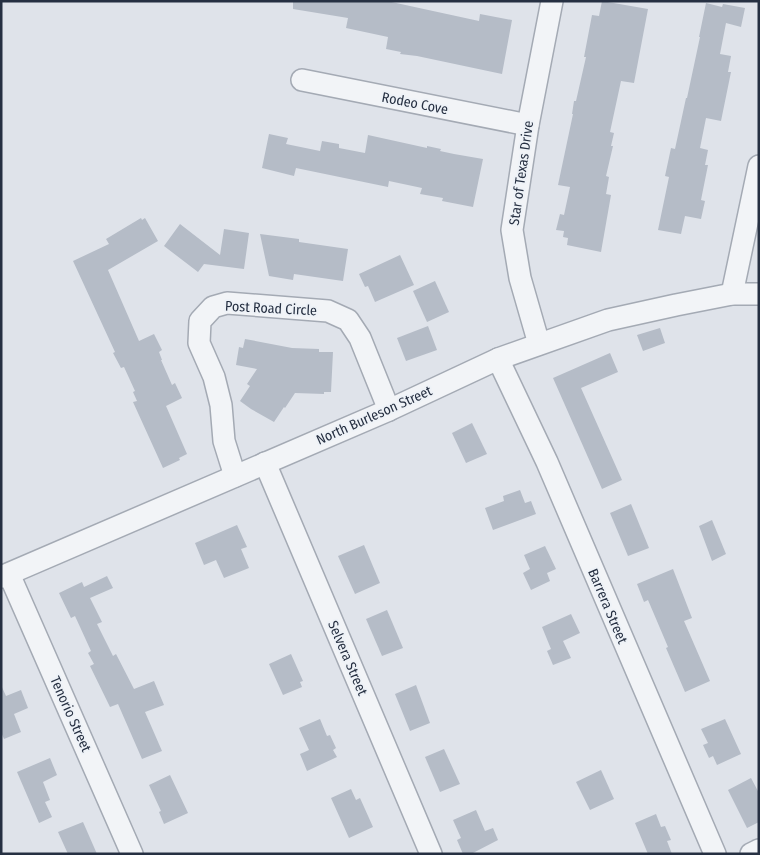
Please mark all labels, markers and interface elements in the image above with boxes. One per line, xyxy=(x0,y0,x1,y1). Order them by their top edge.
street label: Rodeo Cove xyxy=(380,89,450,118)
street label: Star of Texas Drive xyxy=(506,120,537,226)
street label: Post Road Circle xyxy=(225,298,317,319)
street label: North Burleson Street xyxy=(314,382,435,449)
street label: Barrera Street xyxy=(584,566,631,647)
street label: Selvera Street xyxy=(324,618,371,699)
street label: Tenorio Street xyxy=(46,674,95,755)

